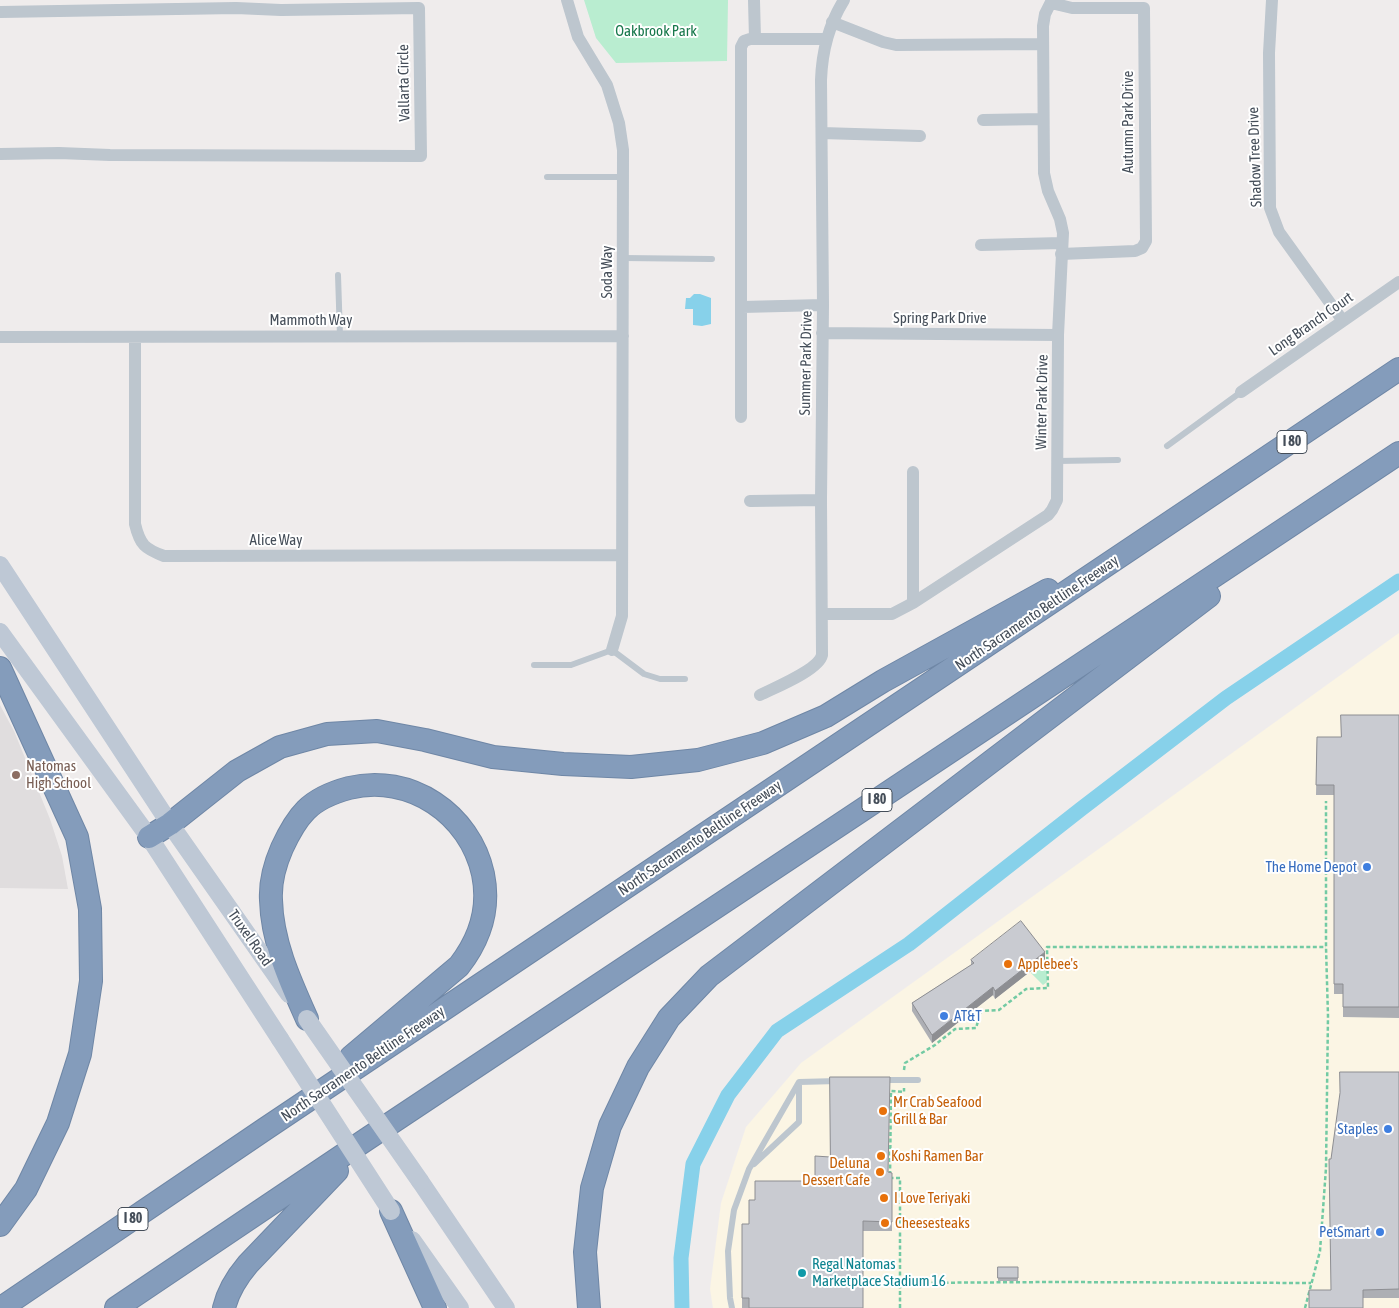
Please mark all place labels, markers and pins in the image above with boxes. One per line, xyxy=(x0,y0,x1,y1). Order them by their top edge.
place label: Natomas High School xyxy=(26,757,91,792)
marker: Natomas High School xyxy=(10,769,22,781)
place label: The Home Depot xyxy=(1265,858,1357,876)
marker: The Home Depot xyxy=(1361,861,1373,873)
place label: Applebee's xyxy=(1018,955,1078,973)
marker: Applebee's xyxy=(1002,958,1014,970)
place label: AT&T xyxy=(954,1007,982,1025)
marker: AT&T xyxy=(938,1010,950,1022)
place label: Mr Crab Seafood Grill & Bar xyxy=(893,1093,982,1128)
marker: Mr Crab Seafood Grill & Bar xyxy=(877,1105,889,1117)
place label: Staples xyxy=(1337,1120,1378,1138)
marker: Staples xyxy=(1382,1123,1394,1135)
place label: Koshi Ramen Bar xyxy=(891,1147,983,1165)
marker: Koshi Ramen Bar xyxy=(875,1150,887,1162)
place label: Deluna Dessert Cafe xyxy=(802,1154,870,1189)
marker: Deluna Dessert Cafe xyxy=(874,1166,886,1178)
place label: I Love Teriyaki xyxy=(894,1189,970,1207)
marker: I Love Teriyaki xyxy=(878,1192,890,1204)
place label: Cheesesteaks xyxy=(895,1214,970,1232)
marker: Cheesesteaks xyxy=(879,1217,891,1229)
place label: PetSmart xyxy=(1319,1223,1370,1241)
marker: PetSmart xyxy=(1374,1226,1386,1238)
place label: Regal Natomas Marketplace Stadium 16 xyxy=(812,1255,946,1290)
marker: Regal Natomas Marketplace Stadium 16 xyxy=(796,1267,808,1279)

